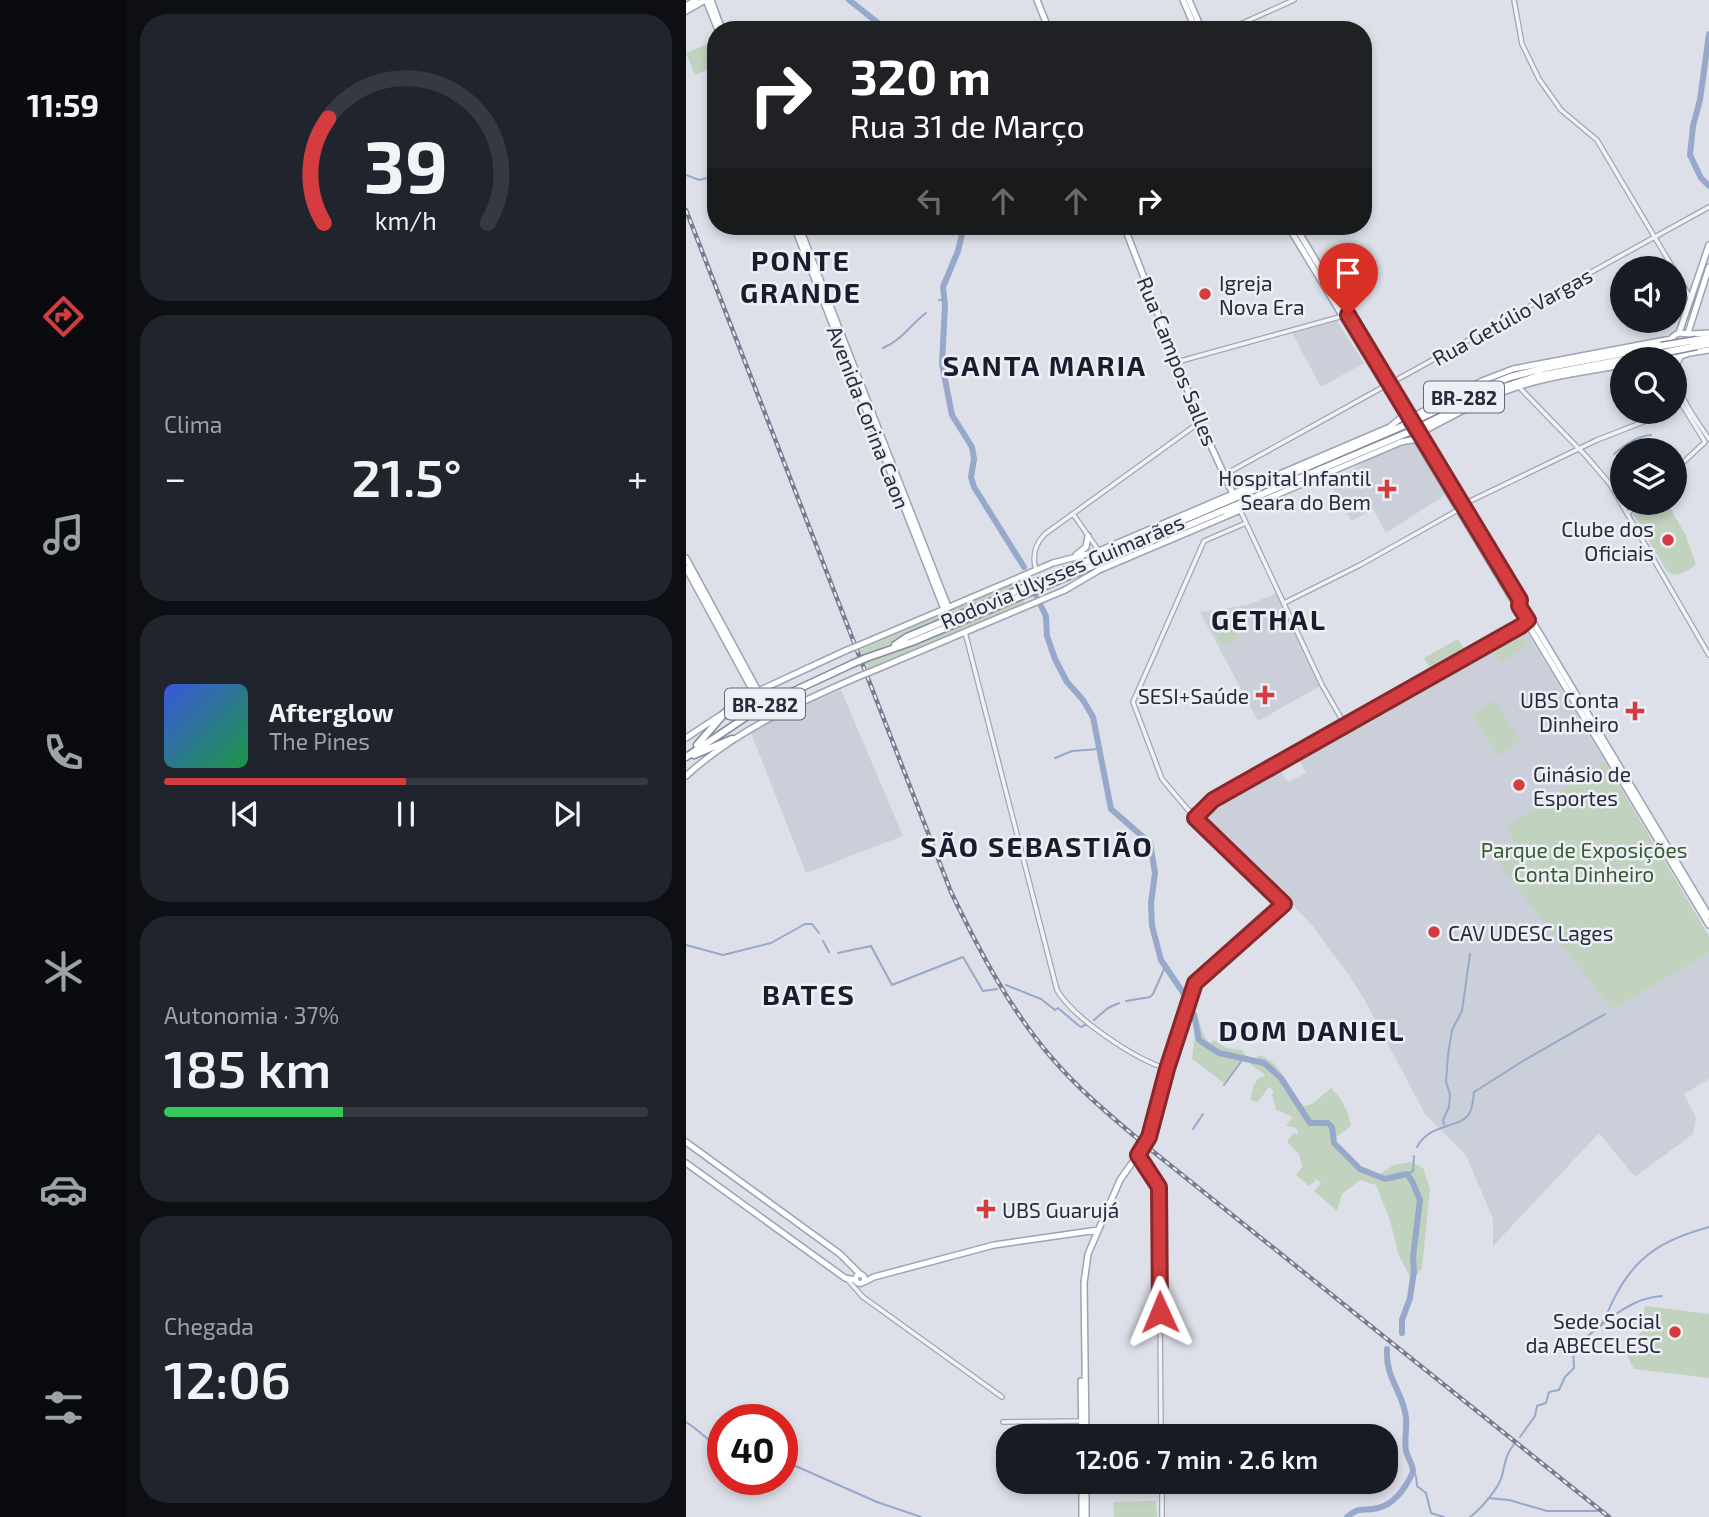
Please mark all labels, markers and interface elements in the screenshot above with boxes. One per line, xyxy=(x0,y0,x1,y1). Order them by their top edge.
text: 320 m xyxy=(850,46,991,105)
icon: right xyxy=(735,49,826,140)
text: 11:59 xyxy=(27,85,99,123)
text: Rua 31 de Março xyxy=(850,106,1085,144)
text: 39 xyxy=(364,121,448,209)
icon: left xyxy=(911,182,949,220)
icon: ahead xyxy=(984,182,1022,220)
icon: ahead xyxy=(1057,182,1095,220)
icon: right xyxy=(1130,182,1168,220)
text: km/h xyxy=(375,205,437,235)
district label: PONTE GRANDE xyxy=(740,243,862,309)
pin xyxy=(1318,243,1378,315)
icon: arrive xyxy=(1329,254,1367,292)
map controls xyxy=(1610,256,1687,515)
button: sound xyxy=(1610,256,1687,333)
street label: Rua Getúlio Vargas xyxy=(1428,262,1596,370)
place label: Igreja Nova Era xyxy=(1219,270,1305,319)
street label: Rua Campos Salles xyxy=(1133,273,1223,449)
marker: Igreja Nova Era xyxy=(1197,286,1213,302)
icon: directions xyxy=(39,292,88,341)
street label: Avenida Corina Caon xyxy=(823,322,915,512)
button: search xyxy=(1610,347,1687,424)
district label: SANTA MARIA xyxy=(943,348,1147,382)
road number: BR-282 xyxy=(1424,382,1504,412)
text: Clima xyxy=(164,410,222,438)
button: layers xyxy=(1610,438,1687,515)
text: 21.5° xyxy=(351,445,462,507)
text: − xyxy=(164,454,186,500)
text: + xyxy=(627,454,648,500)
place label: Hospital Infantil Seara do Bem xyxy=(1218,465,1372,514)
marker: Hospital Infantil Seara do Bem xyxy=(1377,479,1397,499)
street label: Rodovia Ulysses Guimarães xyxy=(936,508,1188,634)
icon: music xyxy=(39,510,88,559)
place label: Clube dos Oficiais xyxy=(1561,516,1654,565)
marker: Clube dos Oficiais xyxy=(1660,532,1676,548)
district label: GETHAL xyxy=(1211,602,1327,636)
place label: SESI+Saúde xyxy=(1138,683,1249,708)
marker: SESI+Saúde xyxy=(1255,685,1275,705)
place label: UBS Conta Dinheiro xyxy=(1520,687,1619,736)
road number: BR-282 xyxy=(725,688,805,720)
text: Afterglow xyxy=(269,696,394,727)
marker: UBS Conta Dinheiro xyxy=(1625,701,1645,721)
text: The Pines xyxy=(269,727,370,755)
icon: phone xyxy=(39,728,88,777)
place label: Ginásio de Esportes xyxy=(1533,761,1631,810)
marker: Ginásio de Esportes xyxy=(1511,777,1527,793)
icon: previous xyxy=(226,795,264,833)
icon: pause xyxy=(387,795,425,833)
icon: next xyxy=(548,795,586,833)
district label: SÃO SEBASTIÃO xyxy=(920,829,1154,863)
park label: Parque de Exposições Conta Dinheiro xyxy=(1481,837,1687,886)
place label: CAV UDESC Lages xyxy=(1448,920,1613,945)
marker: CAV UDESC Lages xyxy=(1426,924,1442,940)
icon: climate xyxy=(39,947,88,996)
district label: BATES xyxy=(762,977,856,1011)
text: Autonomia · 37% xyxy=(164,1001,339,1029)
district label: DOM DANIEL xyxy=(1219,1013,1405,1047)
text: 185 km xyxy=(164,1036,331,1098)
icon: car xyxy=(39,1165,88,1214)
place label: UBS Guarujá xyxy=(1002,1197,1119,1223)
marker: UBS Guarujá xyxy=(976,1199,996,1219)
position arrow xyxy=(1123,1275,1197,1349)
place label: Sede Social da ABECELESC xyxy=(1526,1308,1662,1357)
text: Chegada xyxy=(164,1312,254,1340)
marker: Sede Social da ABECELESC xyxy=(1667,1324,1683,1340)
text: 12:06 xyxy=(164,1347,291,1409)
icon: filters xyxy=(39,1383,88,1432)
speed limit sign: 40 xyxy=(707,1404,798,1495)
text: 12:06 · 7 min · 2.6 km xyxy=(1076,1443,1318,1474)

